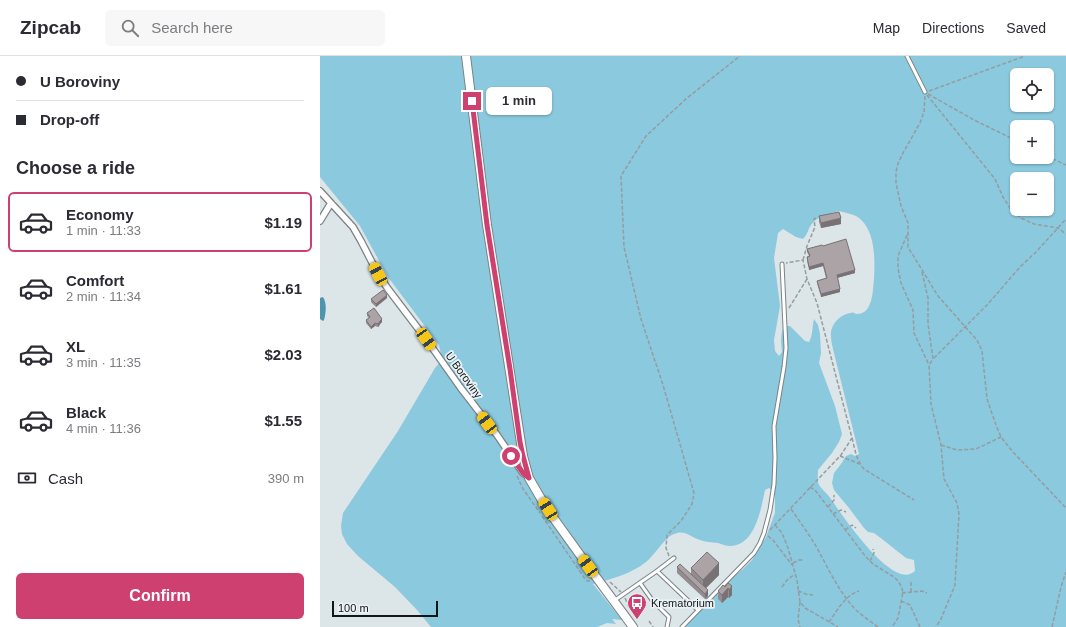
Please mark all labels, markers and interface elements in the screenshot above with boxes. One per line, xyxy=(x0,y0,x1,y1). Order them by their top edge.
search box xyxy=(105,10,385,46)
text: Zipcab xyxy=(20,17,81,38)
icon: search xyxy=(119,17,141,39)
text: Search here xyxy=(151,19,233,36)
text: Map xyxy=(873,20,900,36)
text: Directions xyxy=(922,20,984,36)
text: Saved xyxy=(1006,20,1046,36)
map controls xyxy=(1010,68,1054,216)
button: locate xyxy=(1010,68,1054,112)
text: U Boroviny xyxy=(40,73,120,90)
callout: 1 min xyxy=(486,87,552,115)
route end xyxy=(463,92,481,110)
text: 1 min xyxy=(502,93,536,108)
text: Drop-off xyxy=(40,111,99,128)
button: + xyxy=(1010,120,1054,164)
text: Choose a ride xyxy=(16,158,135,178)
button: − xyxy=(1010,172,1054,216)
icon: car xyxy=(18,204,54,240)
text: Economy xyxy=(66,206,134,223)
text: $1.19 xyxy=(264,214,302,231)
text: 1 min · 11:33 xyxy=(66,223,141,238)
car xyxy=(367,261,389,287)
icon: car xyxy=(18,270,54,306)
text: Comfort xyxy=(66,272,124,289)
text: $1.61 xyxy=(264,280,302,297)
text: 2 min · 11:34 xyxy=(66,289,141,304)
car xyxy=(414,326,438,352)
icon: car xyxy=(18,336,54,372)
text: XL xyxy=(66,338,85,355)
text: $2.03 xyxy=(264,346,302,363)
street label: U Boroviny xyxy=(443,350,485,401)
text: 3 min · 11:35 xyxy=(66,355,141,370)
icon: car xyxy=(18,402,54,438)
text: Black xyxy=(66,404,106,421)
car xyxy=(475,410,499,436)
text: $1.55 xyxy=(264,412,302,429)
text: 4 min · 11:36 xyxy=(66,421,141,436)
route start xyxy=(502,447,520,465)
icon: cash xyxy=(16,467,38,489)
text: Cash xyxy=(48,470,83,487)
text: 390 m xyxy=(268,471,304,486)
car xyxy=(537,496,559,522)
car xyxy=(576,553,600,579)
button: Confirm xyxy=(16,573,304,619)
bus stop icon: Krematorium xyxy=(626,592,648,620)
place label: Krematorium xyxy=(651,597,714,609)
scale bar xyxy=(332,599,438,618)
text: 100 m xyxy=(338,602,369,614)

